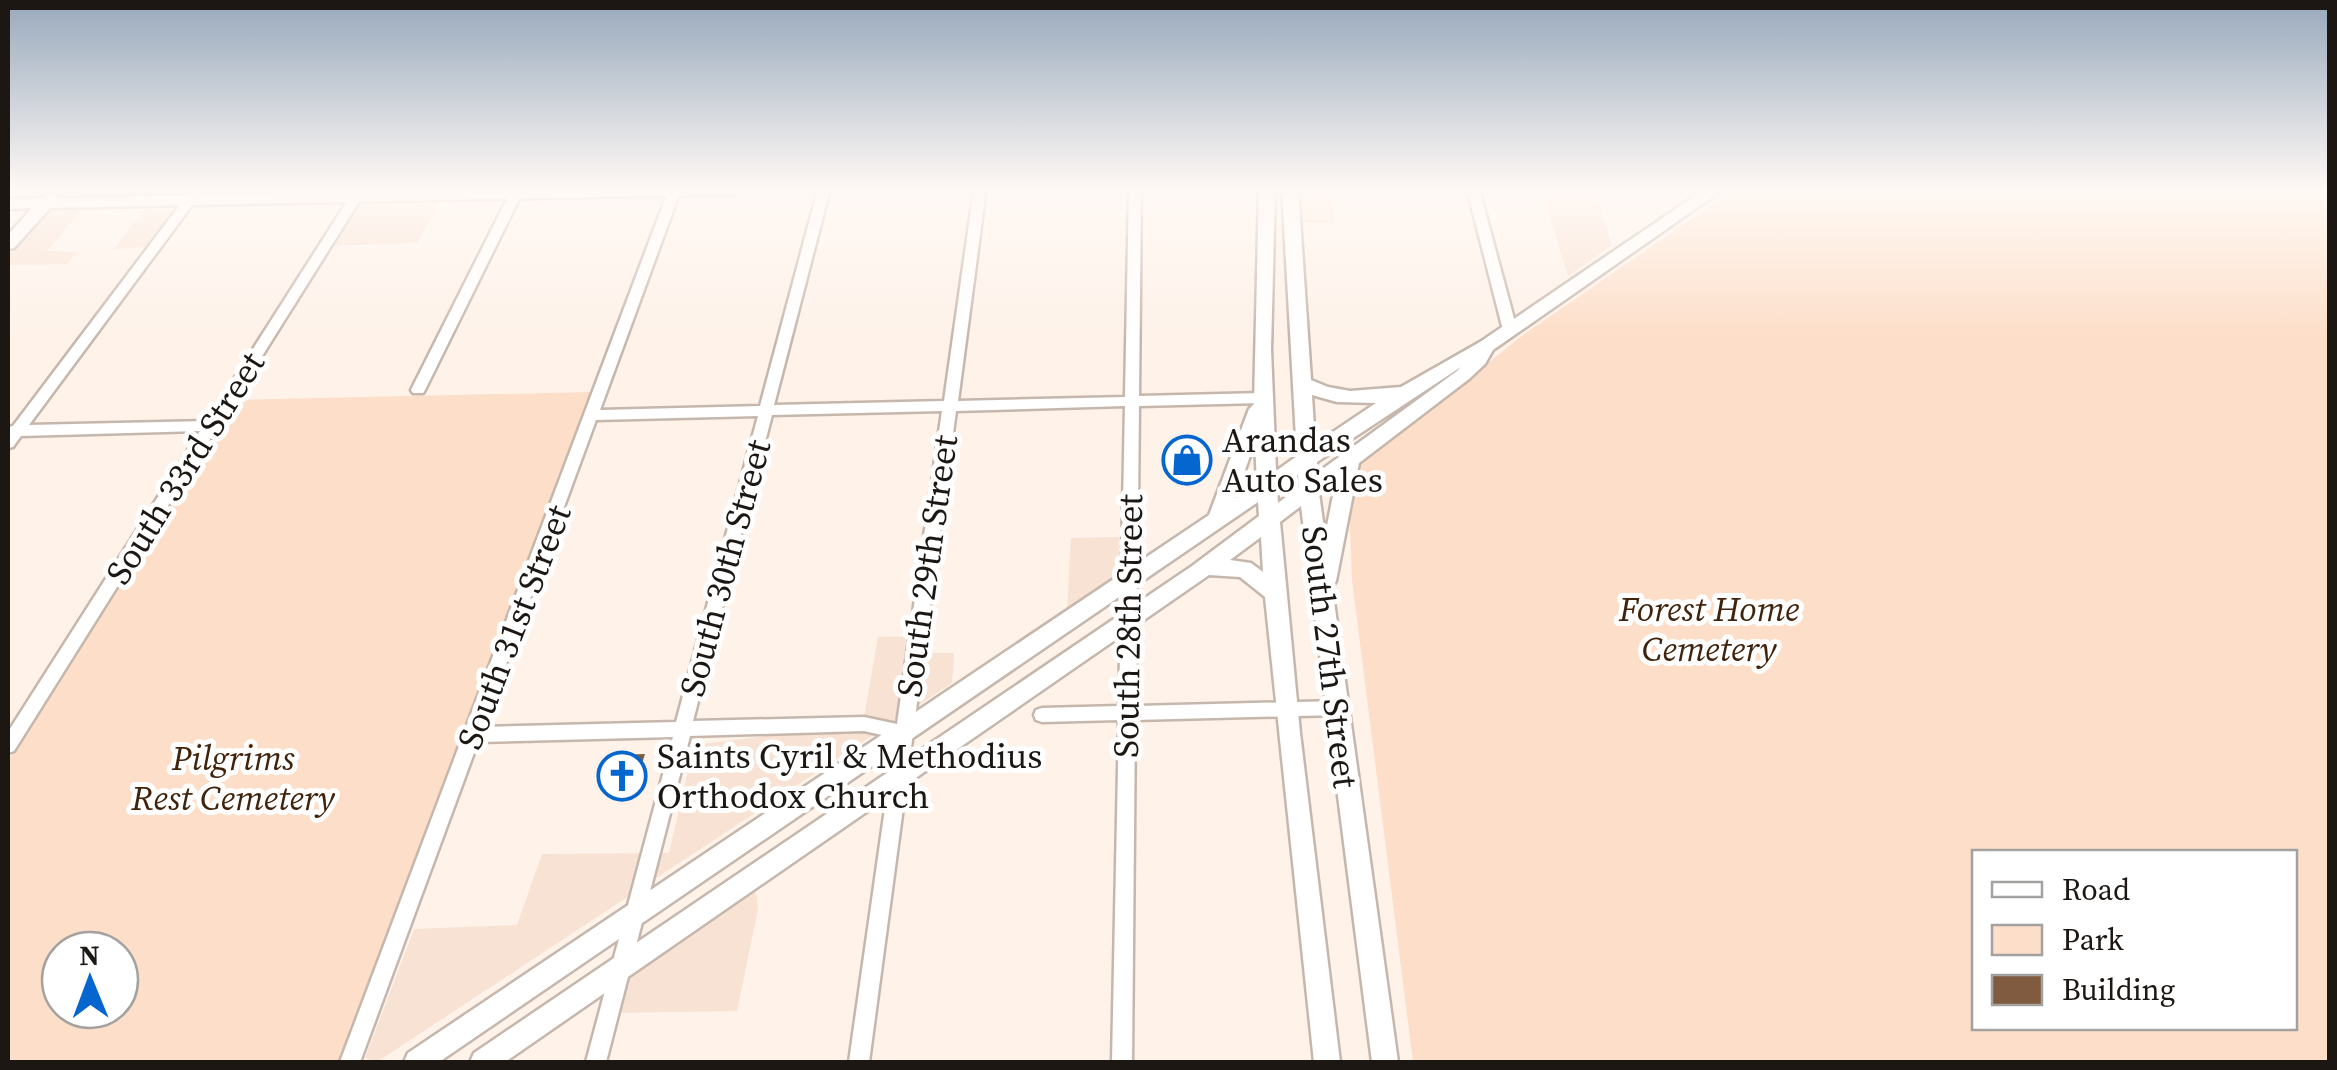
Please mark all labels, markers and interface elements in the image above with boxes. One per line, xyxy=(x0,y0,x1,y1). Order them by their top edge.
street label: South 33rd Street xyxy=(94,342,276,593)
place label: Arandas Auto Sales xyxy=(1222,416,1383,504)
street label: South 29th Street xyxy=(885,431,969,700)
street label: South 30th Street xyxy=(668,434,782,702)
shop icon: Arandas Auto Sales xyxy=(1161,434,1213,486)
street label: South 28th Street xyxy=(1102,493,1154,758)
street label: South 31st Street xyxy=(445,497,583,756)
street label: South 27th Street xyxy=(1290,523,1370,791)
park label: Forest Home Cemetery xyxy=(1618,585,1799,673)
place label: Saints Cyril & Methodius Orthodox Church xyxy=(657,732,1042,820)
park label: Pilgrims Rest Cemetery xyxy=(130,734,336,822)
church icon: Saints Cyril & Methodius Orthodox Church xyxy=(596,750,648,802)
legend xyxy=(1972,850,2297,1030)
text: Road xyxy=(2062,869,2130,910)
text: Park xyxy=(2062,919,2124,960)
north arrow xyxy=(40,930,140,1030)
text: N xyxy=(79,936,100,974)
text: Building xyxy=(2062,969,2175,1010)

